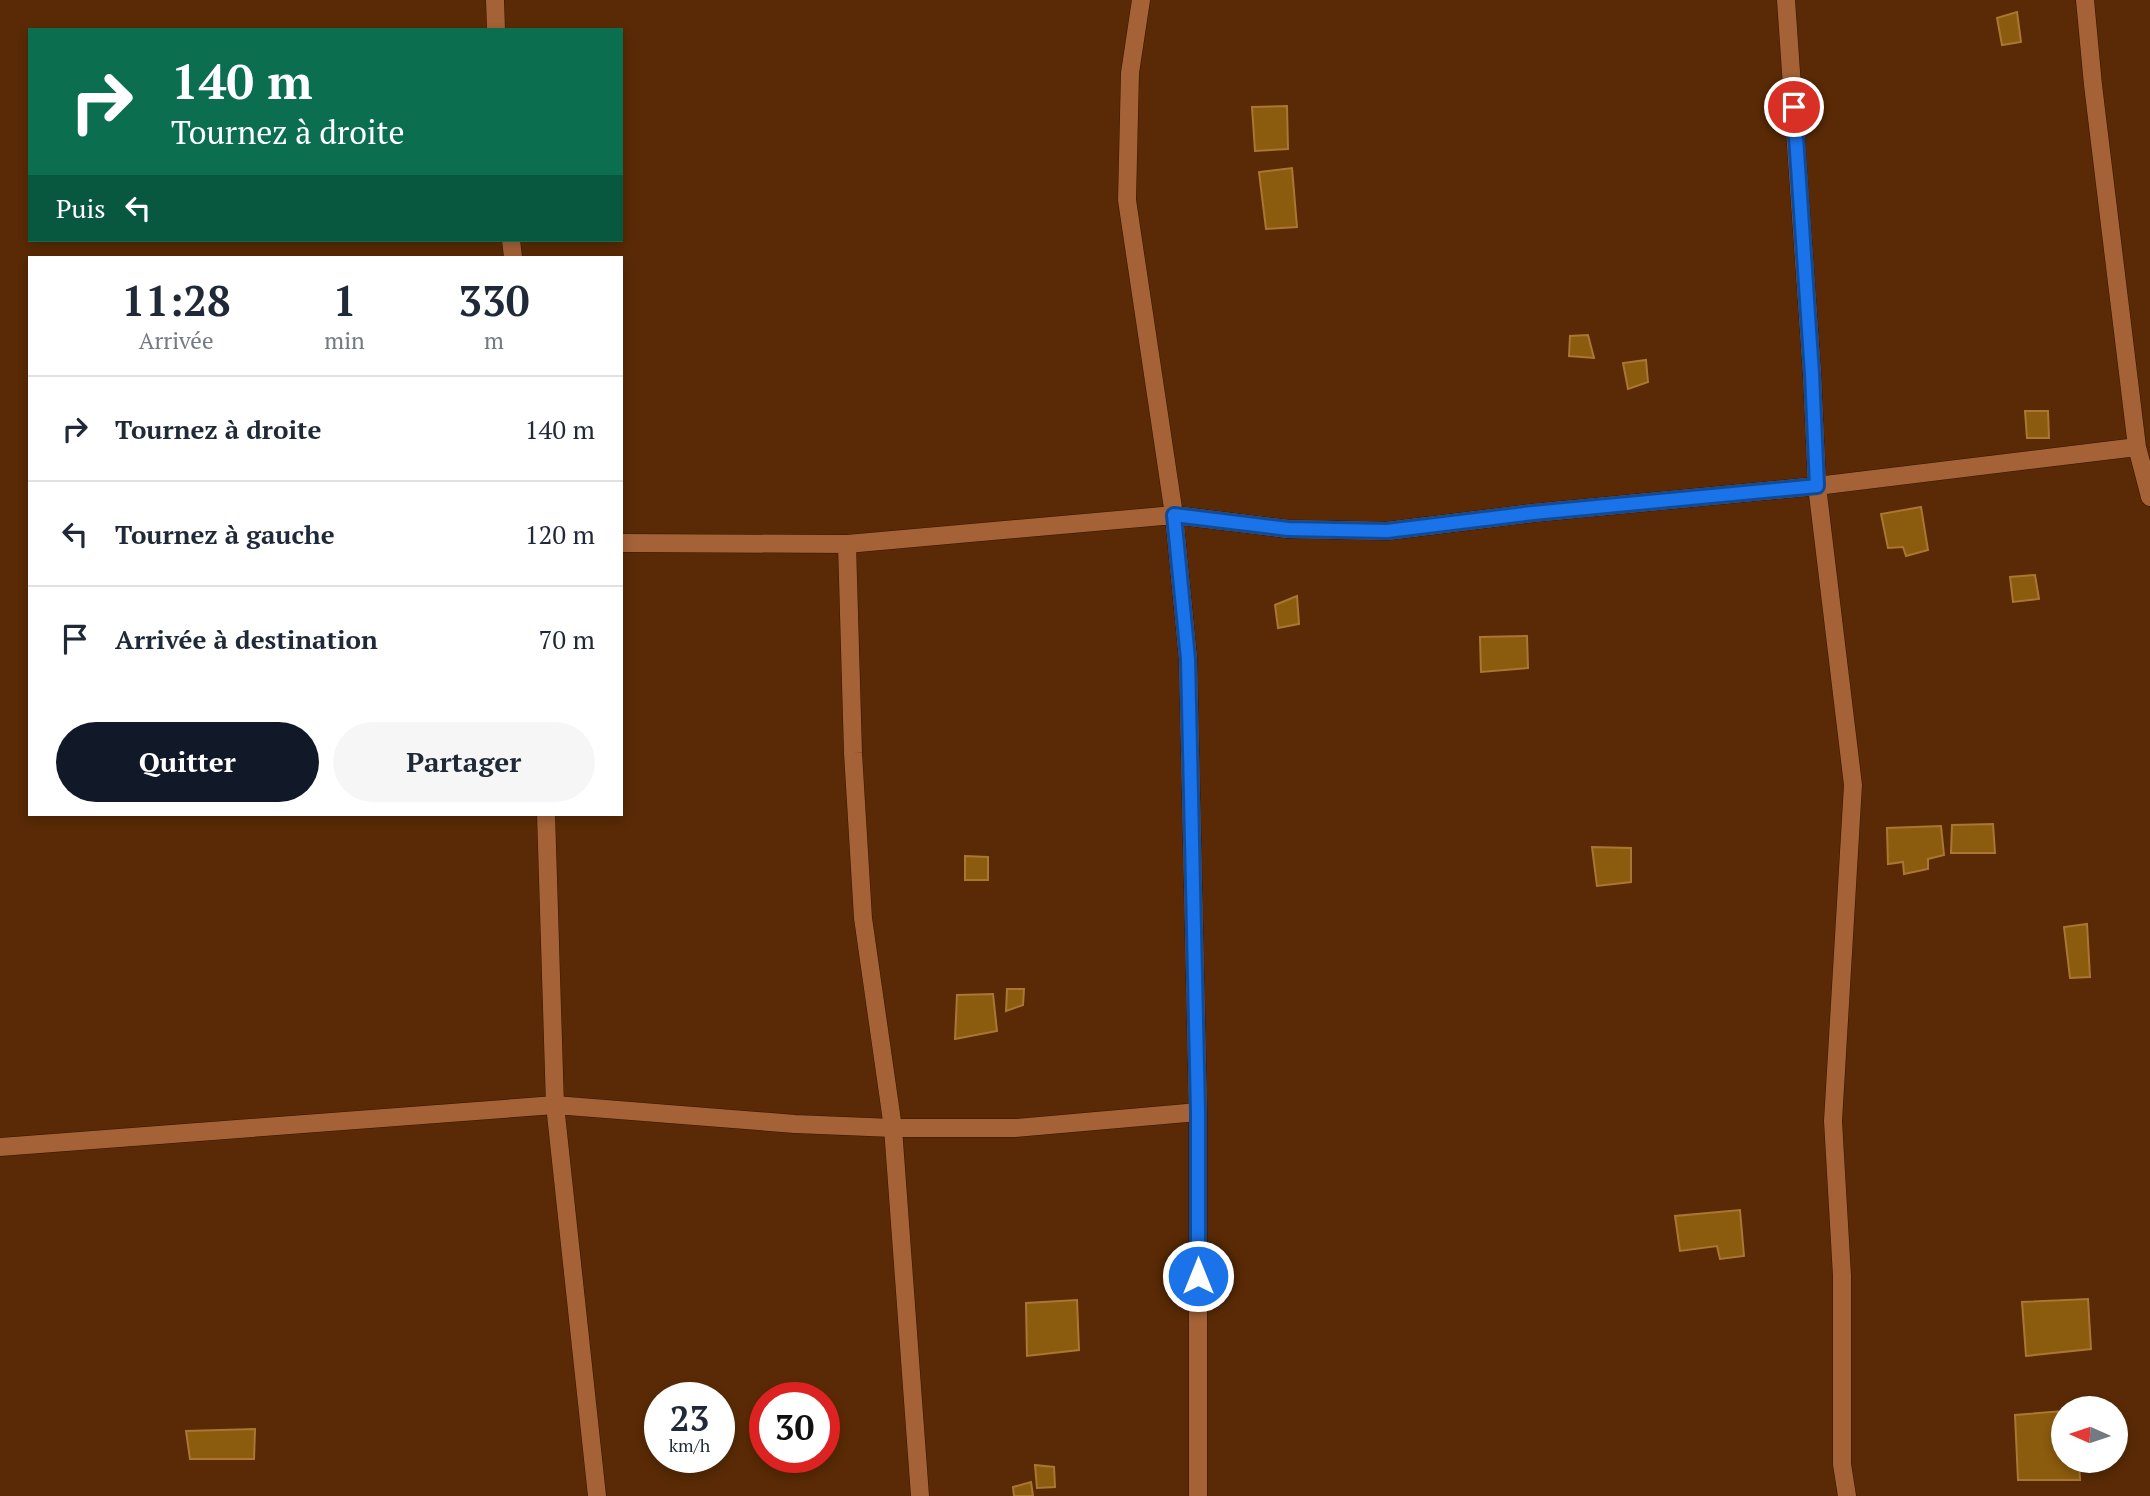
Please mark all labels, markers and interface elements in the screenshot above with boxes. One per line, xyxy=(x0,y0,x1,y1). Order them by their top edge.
text: 140 m xyxy=(171,48,313,113)
icon: right xyxy=(56,56,147,147)
pin xyxy=(1764,77,1824,137)
icon: arrive xyxy=(1775,88,1813,126)
text: Tournez à droite xyxy=(171,111,405,153)
icon: left xyxy=(119,189,157,227)
text: Puis xyxy=(56,191,105,225)
text: 11:28 xyxy=(122,272,231,328)
text: 1 xyxy=(333,272,356,328)
text: 330 xyxy=(458,272,529,328)
text: Arrivée xyxy=(139,325,214,356)
text: min xyxy=(324,325,365,356)
text: m xyxy=(484,325,504,356)
icon: right xyxy=(56,410,94,448)
text: Tournez à droite xyxy=(115,412,321,446)
text: 140 m xyxy=(525,412,595,446)
icon: left xyxy=(56,515,94,553)
text: Tournez à gauche xyxy=(115,517,335,551)
text: 120 m xyxy=(525,517,595,551)
icon: arrive xyxy=(56,620,94,658)
text: Arrivée à destination xyxy=(115,622,378,656)
text: 70 m xyxy=(539,622,595,656)
button: Quitter xyxy=(56,722,319,802)
button: Partager xyxy=(333,722,595,802)
position arrow xyxy=(1161,1239,1235,1313)
speed limit sign: 30 xyxy=(749,1382,840,1473)
text: 23 xyxy=(670,1395,709,1441)
north arrow xyxy=(2051,1396,2128,1474)
map controls xyxy=(2051,1396,2128,1473)
text: km/h xyxy=(669,1433,710,1457)

